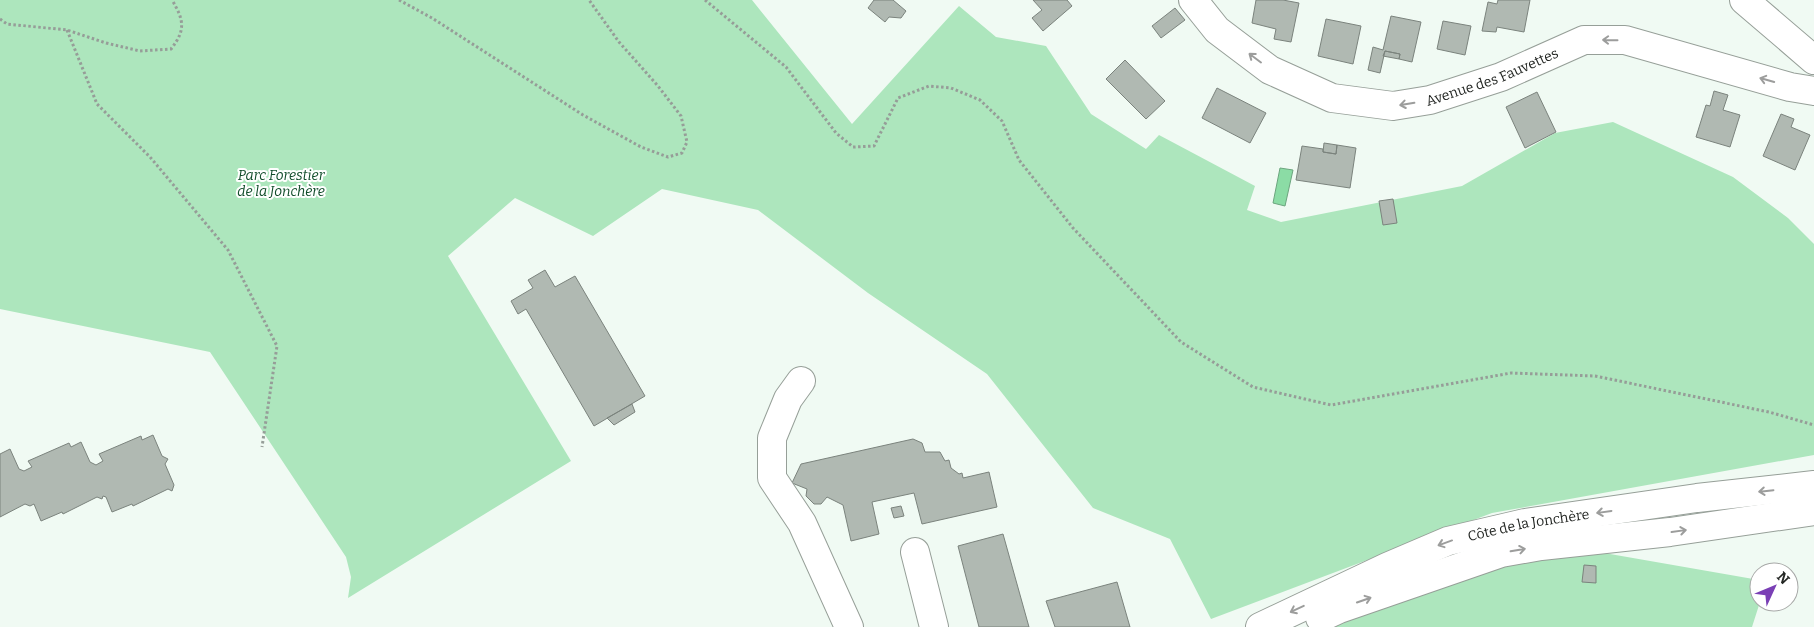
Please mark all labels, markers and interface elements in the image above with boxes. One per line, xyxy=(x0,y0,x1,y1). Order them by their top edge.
one-way arrow xyxy=(1602,35,1618,45)
street label: Avenue des Fauvettes xyxy=(1424,45,1561,110)
one-way arrow xyxy=(1248,53,1262,63)
one-way arrow xyxy=(1759,75,1775,85)
one-way arrow xyxy=(1399,99,1415,109)
park label: Parc Forestier de la Jonchère xyxy=(237,167,326,200)
one-way arrow xyxy=(1758,486,1774,496)
street label: Côte de la Jonchère xyxy=(1466,506,1591,545)
one-way arrow xyxy=(1597,507,1613,517)
one-way arrow xyxy=(1671,526,1687,536)
one-way arrow xyxy=(1438,539,1453,548)
one-way arrow xyxy=(1510,545,1526,555)
north arrow xyxy=(1749,562,1799,612)
text: N xyxy=(1773,569,1793,588)
one-way arrow xyxy=(1355,595,1371,604)
one-way arrow xyxy=(1290,604,1305,614)

